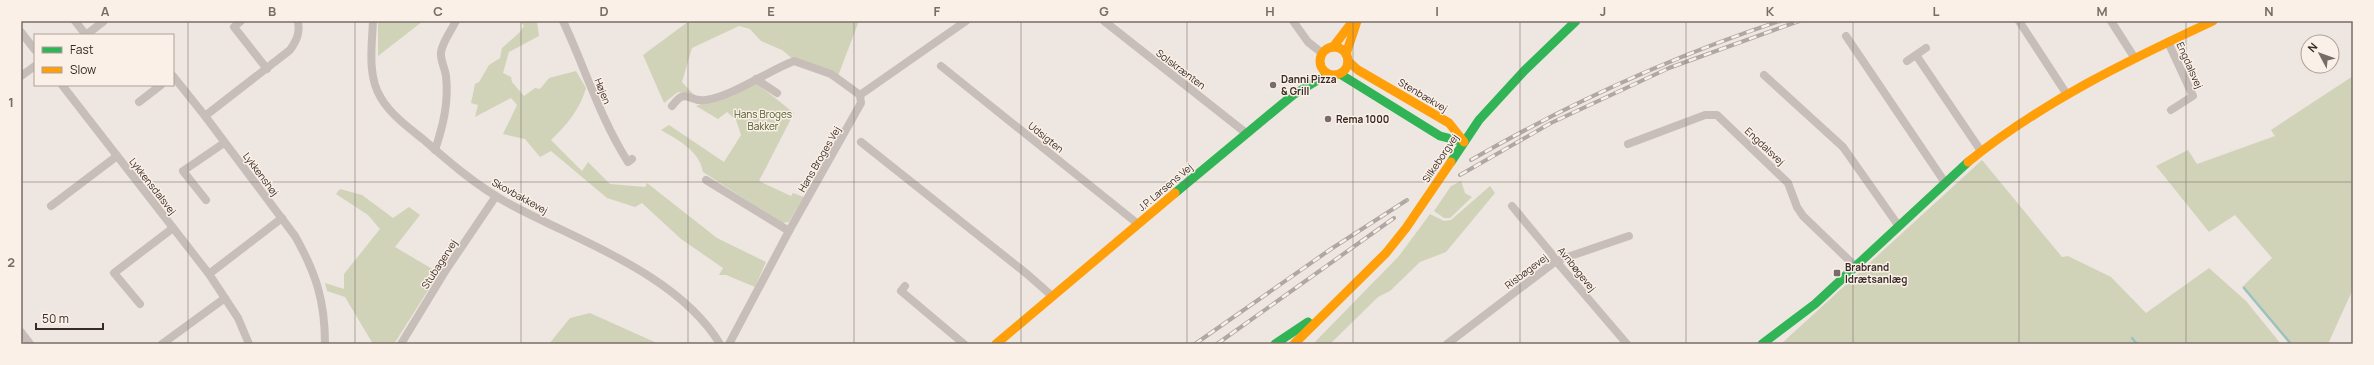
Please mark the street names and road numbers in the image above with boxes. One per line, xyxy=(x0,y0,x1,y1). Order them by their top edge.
street label: Engdalsvej xyxy=(2174,39,2206,91)
street label: Solskrænten xyxy=(1153,46,1209,92)
street label: Stenbækvej xyxy=(1396,75,1450,115)
street label: Højen xyxy=(591,76,615,106)
street label: Udsigten xyxy=(1025,118,1067,156)
street label: Hans Broges Vej xyxy=(794,123,844,195)
street label: Engdalsvej xyxy=(1742,124,1788,168)
street label: Silkeborgvej xyxy=(1419,131,1461,185)
street label: Lykkenshøj xyxy=(240,149,282,199)
street label: Lykkensdalsvej xyxy=(126,155,180,217)
street label: J.P. Larsens Vej xyxy=(1135,160,1195,214)
street label: Skovbakkevej xyxy=(489,175,551,217)
street label: Stubagervej xyxy=(418,237,460,291)
street label: Avnbøgevej xyxy=(1555,244,1599,294)
street label: Risbøgevej xyxy=(1502,250,1550,292)

